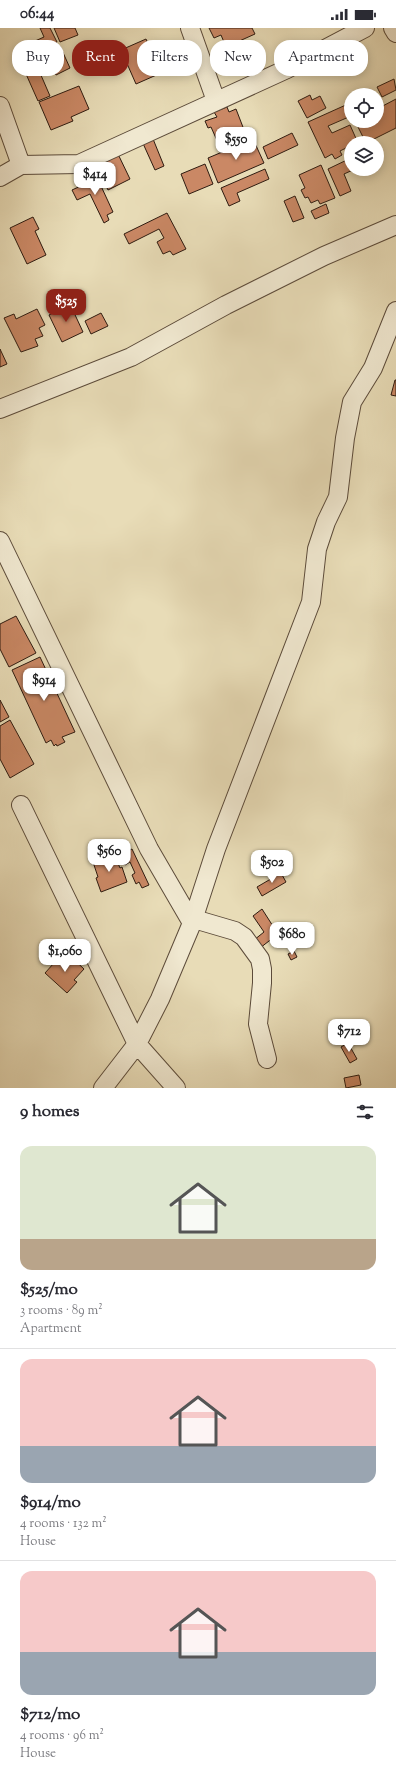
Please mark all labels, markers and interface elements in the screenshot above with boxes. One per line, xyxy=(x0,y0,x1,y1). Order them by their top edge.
text: 06:44 xyxy=(20,4,54,25)
chip: Buy xyxy=(12,40,64,76)
chip: Rent xyxy=(72,40,129,76)
chip: Filters xyxy=(137,40,202,76)
chip: New xyxy=(210,40,266,76)
chip: Apartment xyxy=(274,40,368,76)
map controls xyxy=(344,88,384,176)
button: locate xyxy=(344,88,384,128)
pin: $550 xyxy=(212,127,260,161)
text: $550 xyxy=(225,131,247,149)
button: layers xyxy=(344,136,384,176)
pin: $414 xyxy=(71,162,119,196)
text: $414 xyxy=(83,166,107,184)
pin: $525 xyxy=(42,289,90,323)
text: $525 xyxy=(55,293,77,311)
pin: $914 xyxy=(20,668,68,702)
text: $914 xyxy=(32,672,56,690)
pin: $560 xyxy=(85,839,133,873)
text: $560 xyxy=(97,843,121,861)
pin: $502 xyxy=(248,850,296,884)
text: $502 xyxy=(260,854,284,872)
pin: $680 xyxy=(268,922,316,956)
text: $680 xyxy=(279,926,305,944)
pin: $1,060 xyxy=(32,939,98,973)
text: $1,060 xyxy=(48,943,82,961)
pin: $712 xyxy=(325,1019,373,1053)
text: $712 xyxy=(337,1023,361,1041)
text: 9 homes xyxy=(20,1100,79,1124)
icon: filters xyxy=(354,1101,376,1123)
icon: home xyxy=(162,1172,234,1244)
text: $525/mo xyxy=(20,1278,78,1302)
text: 3 rooms · 89 m² xyxy=(20,1302,103,1320)
text: Apartment xyxy=(20,1320,81,1338)
icon: home xyxy=(162,1385,234,1457)
text: $914/mo xyxy=(20,1491,81,1515)
text: 4 rooms · 132 m² xyxy=(20,1515,107,1533)
text: House xyxy=(20,1533,56,1551)
icon: home xyxy=(162,1597,234,1669)
text: $712/mo xyxy=(20,1703,80,1727)
text: 4 rooms · 96 m² xyxy=(20,1727,104,1745)
text: House xyxy=(20,1745,56,1763)

